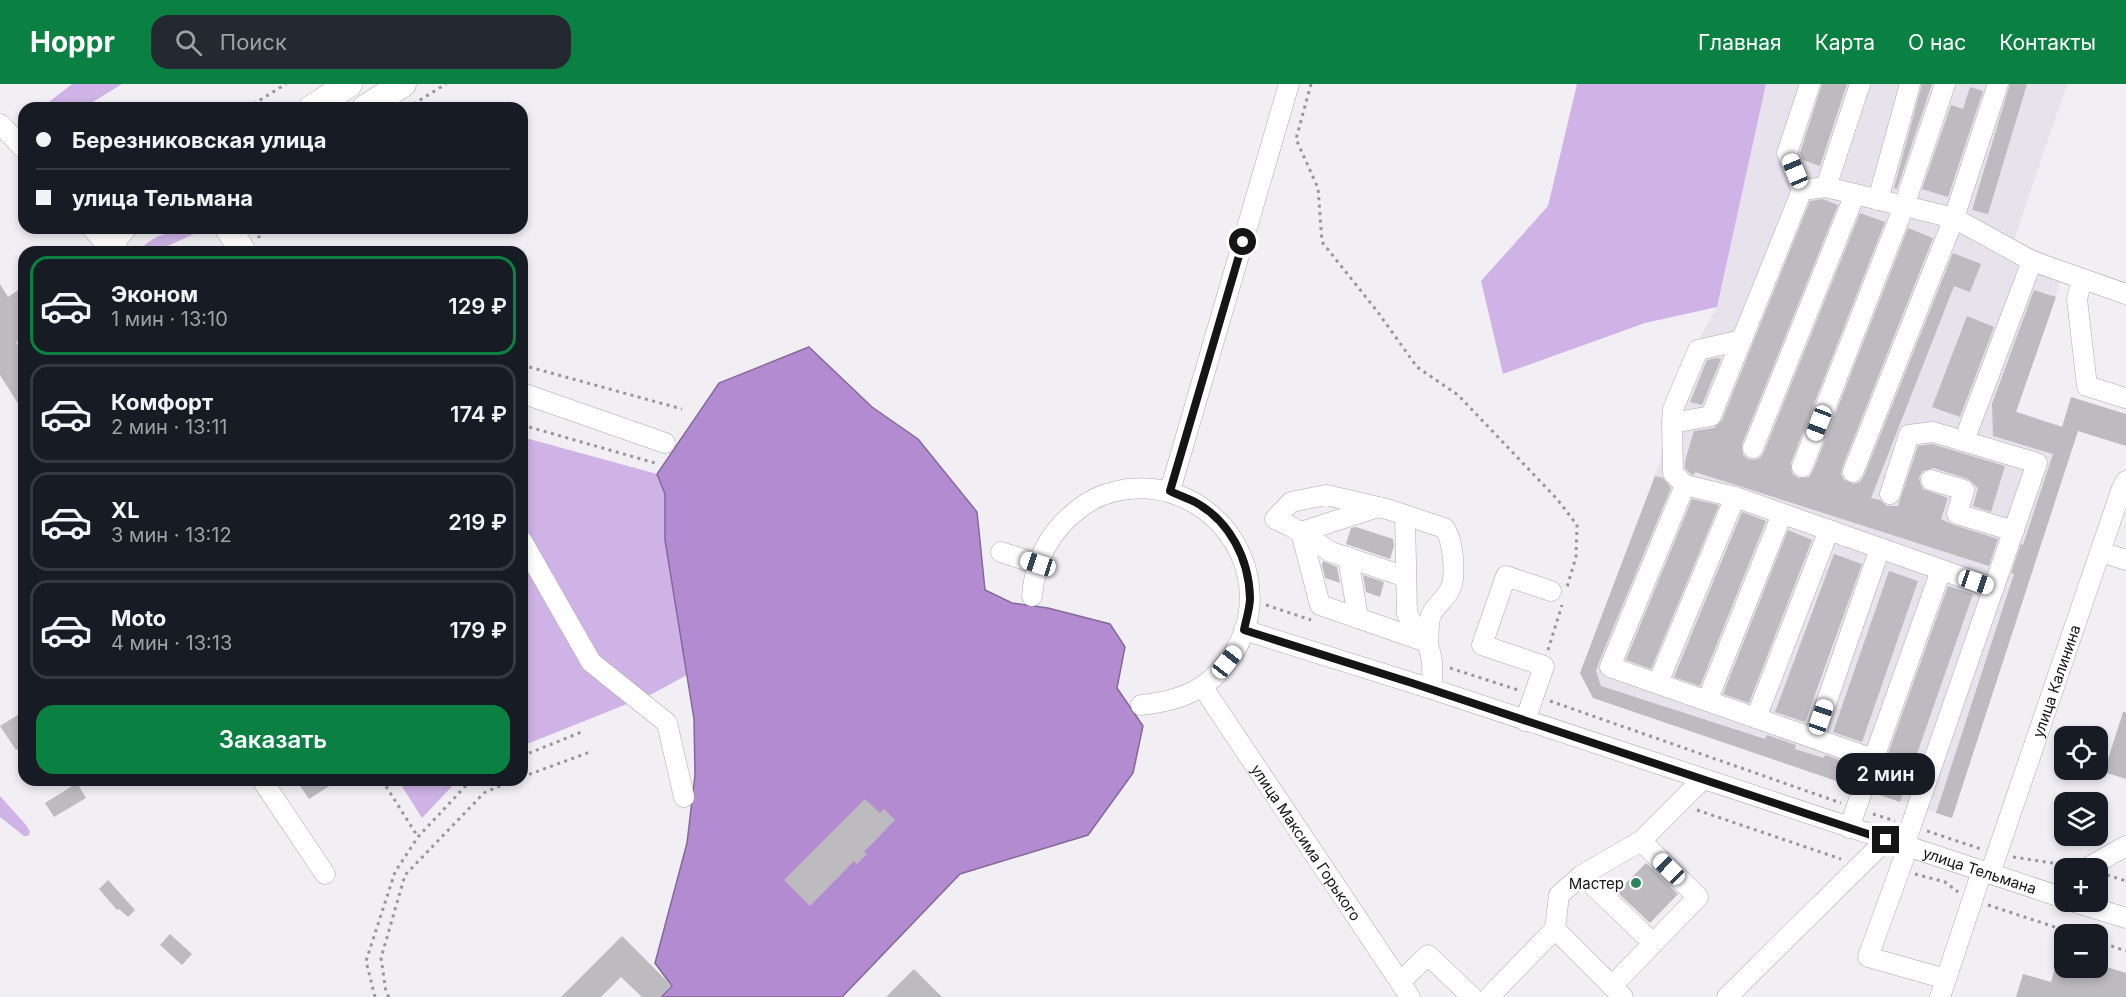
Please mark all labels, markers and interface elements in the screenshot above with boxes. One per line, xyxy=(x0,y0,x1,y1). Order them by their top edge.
search box xyxy=(151,15,571,69)
text: Hoppr xyxy=(30,25,115,59)
icon: search xyxy=(172,26,205,59)
text: Поиск xyxy=(220,29,287,55)
text: Главная xyxy=(1698,30,1782,55)
text: Карта xyxy=(1815,30,1875,55)
text: О нас xyxy=(1908,30,1966,55)
text: Контакты xyxy=(1999,30,2096,55)
text: Березниковская улица xyxy=(72,127,327,153)
car xyxy=(1780,151,1810,191)
text: улица Тельмана xyxy=(72,185,253,211)
route start xyxy=(1229,228,1256,255)
icon: car xyxy=(39,279,93,333)
text: Эконом xyxy=(111,281,198,307)
text: 129 ₽ xyxy=(448,293,507,319)
text: 1 мин · 13:10 xyxy=(111,307,228,331)
icon: car xyxy=(39,387,93,441)
text: Комфорт xyxy=(111,389,213,415)
text: 174 ₽ xyxy=(450,401,507,427)
car xyxy=(1804,403,1834,443)
text: 2 мин · 13:11 xyxy=(111,415,227,439)
icon: car xyxy=(39,495,93,549)
text: XL xyxy=(111,497,140,523)
text: 219 ₽ xyxy=(448,509,507,535)
text: 3 мин · 13:12 xyxy=(111,523,232,547)
car xyxy=(1018,550,1058,578)
car xyxy=(1956,568,1996,596)
icon: car xyxy=(39,603,93,657)
text: Moto xyxy=(111,605,166,631)
text: 179 ₽ xyxy=(450,617,507,643)
street label: улица Калинина xyxy=(2028,622,2084,740)
text: 4 мин · 13:13 xyxy=(111,631,232,655)
car xyxy=(1209,642,1245,682)
car xyxy=(1807,697,1835,737)
button: Заказать xyxy=(36,705,510,774)
map controls xyxy=(2054,726,2108,978)
button: locate xyxy=(2054,726,2108,780)
callout: 2 мин xyxy=(1836,753,1936,795)
street label: улица Максима Горького xyxy=(1247,760,1366,924)
text: 2 мин xyxy=(1857,762,1914,786)
button: layers xyxy=(2054,792,2108,846)
route end xyxy=(1872,826,1899,853)
street label: улица Тельмана xyxy=(1921,843,2039,898)
car xyxy=(1650,850,1688,888)
button: + xyxy=(2054,858,2108,912)
place label: Мастер xyxy=(1569,874,1624,893)
marker: Мастер xyxy=(1629,876,1643,890)
button: − xyxy=(2054,924,2108,978)

